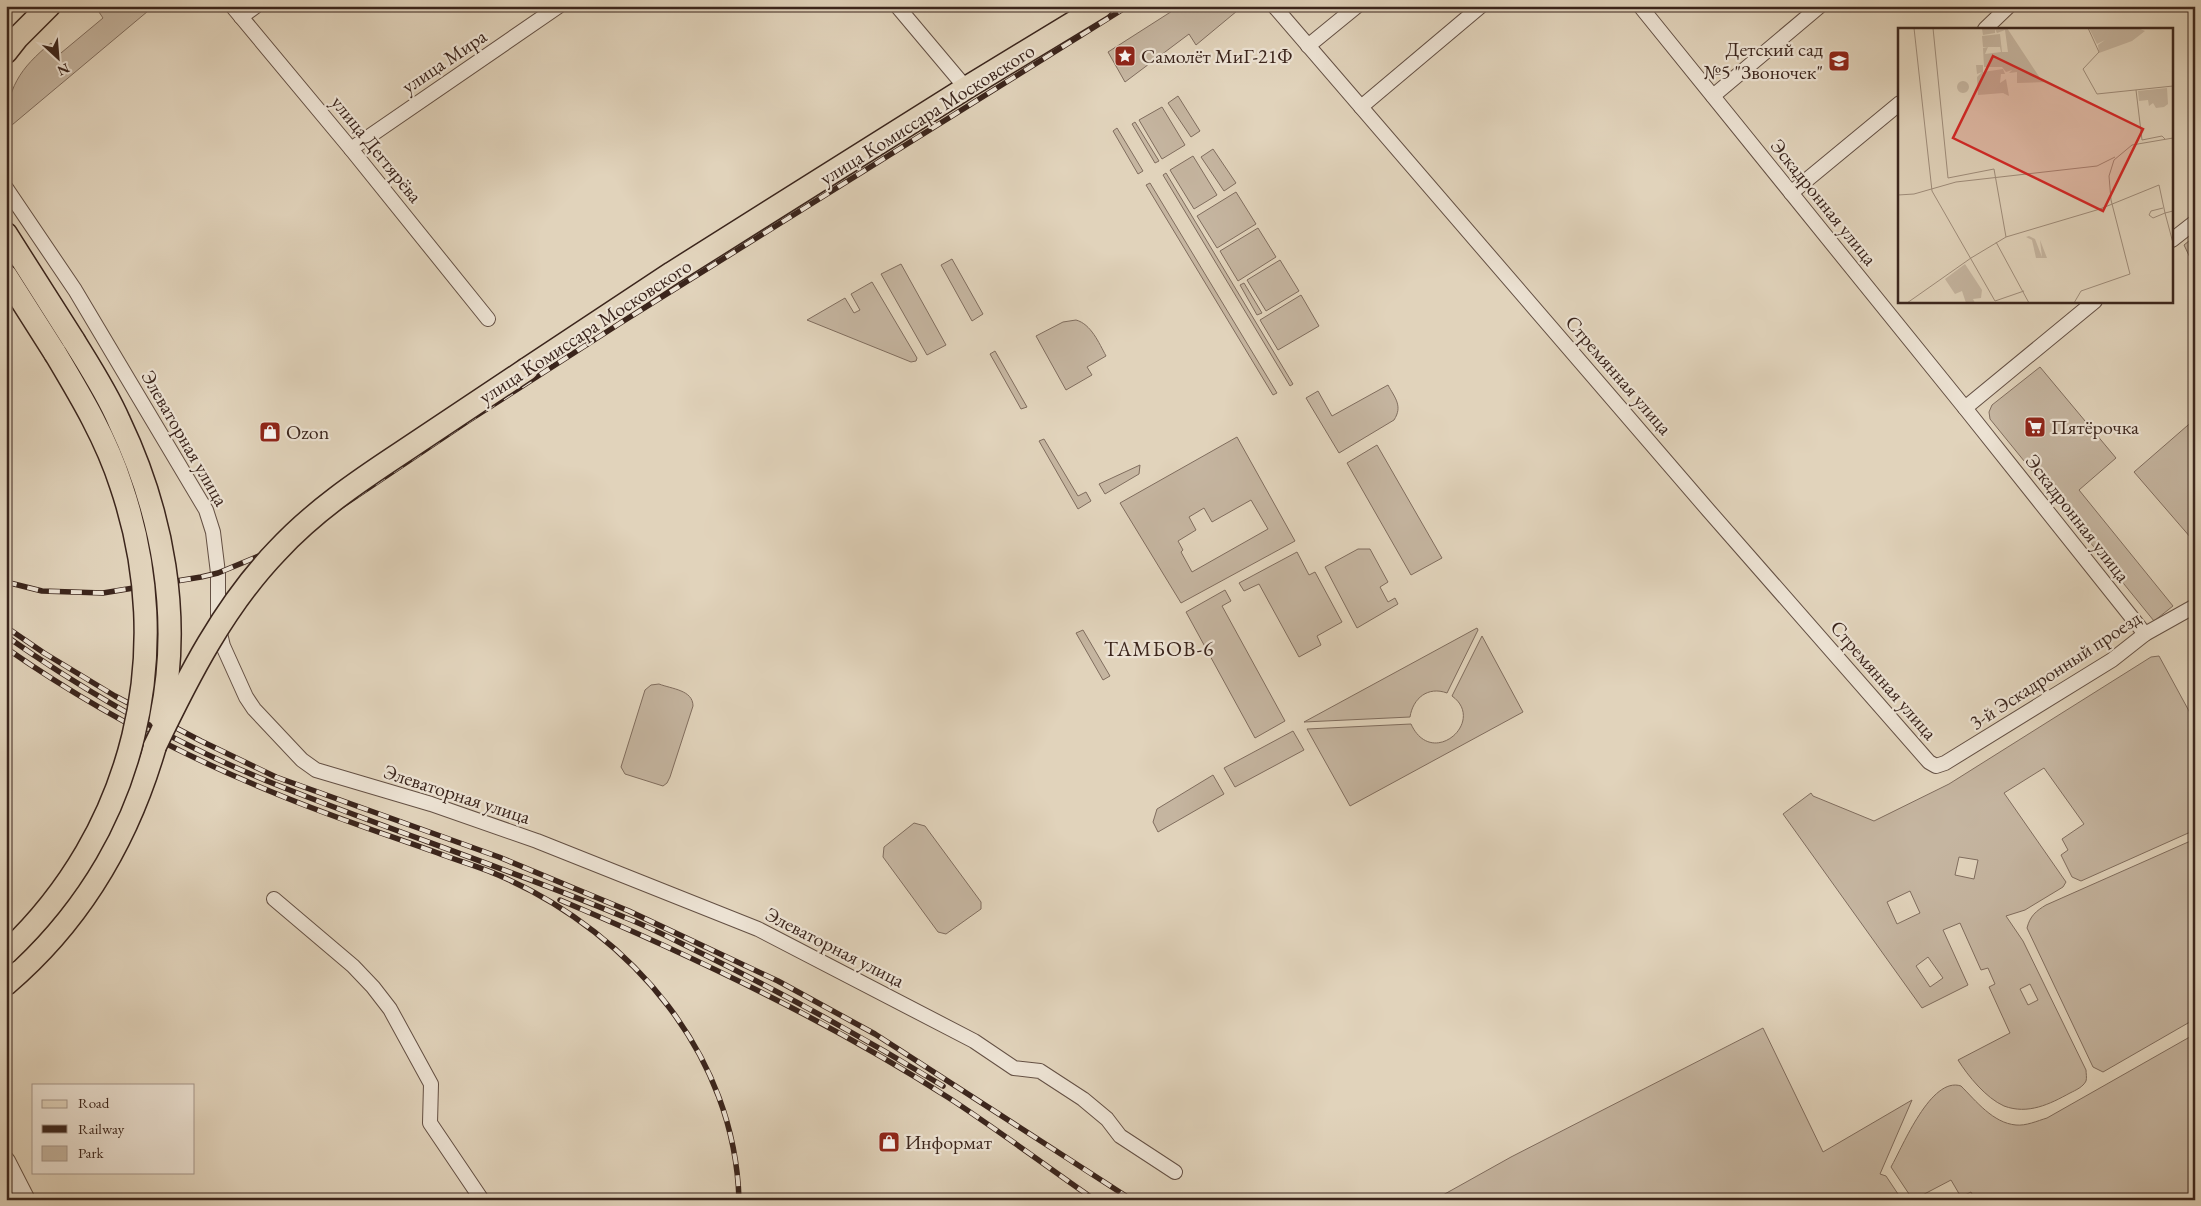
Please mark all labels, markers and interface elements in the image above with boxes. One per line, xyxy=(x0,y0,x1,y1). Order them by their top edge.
street label: улица Мира xyxy=(396,23,492,99)
inset map xyxy=(1898,28,2174,302)
north arrow xyxy=(32,32,82,82)
place label: Детский сад №5 "Звоночек" xyxy=(1704,36,1823,85)
street label: улица Комиссара Московского xyxy=(815,37,1039,191)
place label: Самолёт МиГ-21Ф xyxy=(1141,43,1293,69)
place icon: Самолёт МиГ-21Ф xyxy=(1113,44,1137,68)
school or university icon: Детский сад №5 "Звоночек" xyxy=(1827,49,1851,73)
text: N xyxy=(54,59,73,81)
street label: улица Дегтярёва xyxy=(326,90,428,208)
street label: Эскадронная улица xyxy=(1765,133,1883,271)
street label: улица Комиссара Московского xyxy=(474,252,696,410)
street label: Стремянная улица xyxy=(1560,310,1678,440)
street label: Элеваторная улица xyxy=(136,365,234,511)
place label: Пятёрочка xyxy=(2051,414,2139,440)
supermarket icon: Пятёрочка xyxy=(2023,415,2047,439)
place label: Ozon xyxy=(286,419,330,445)
shop icon: Ozon xyxy=(258,420,282,444)
street label: Эскадронная улица xyxy=(2020,449,2136,587)
street label: 3-й Эскадронный проезд xyxy=(1964,605,2146,735)
street label: Стремянная улица xyxy=(1825,615,1943,745)
district label: ТАМБОВ-6 xyxy=(1104,635,1214,662)
street label: Элеваторная улица xyxy=(380,758,534,830)
street label: Элеваторная улица xyxy=(761,901,909,993)
legend xyxy=(32,1084,195,1174)
text: Road xyxy=(78,1093,110,1112)
text: Railway xyxy=(78,1119,125,1138)
place label: Информат xyxy=(905,1129,992,1155)
shop icon: Информат xyxy=(877,1130,901,1154)
text: Park xyxy=(78,1143,105,1162)

